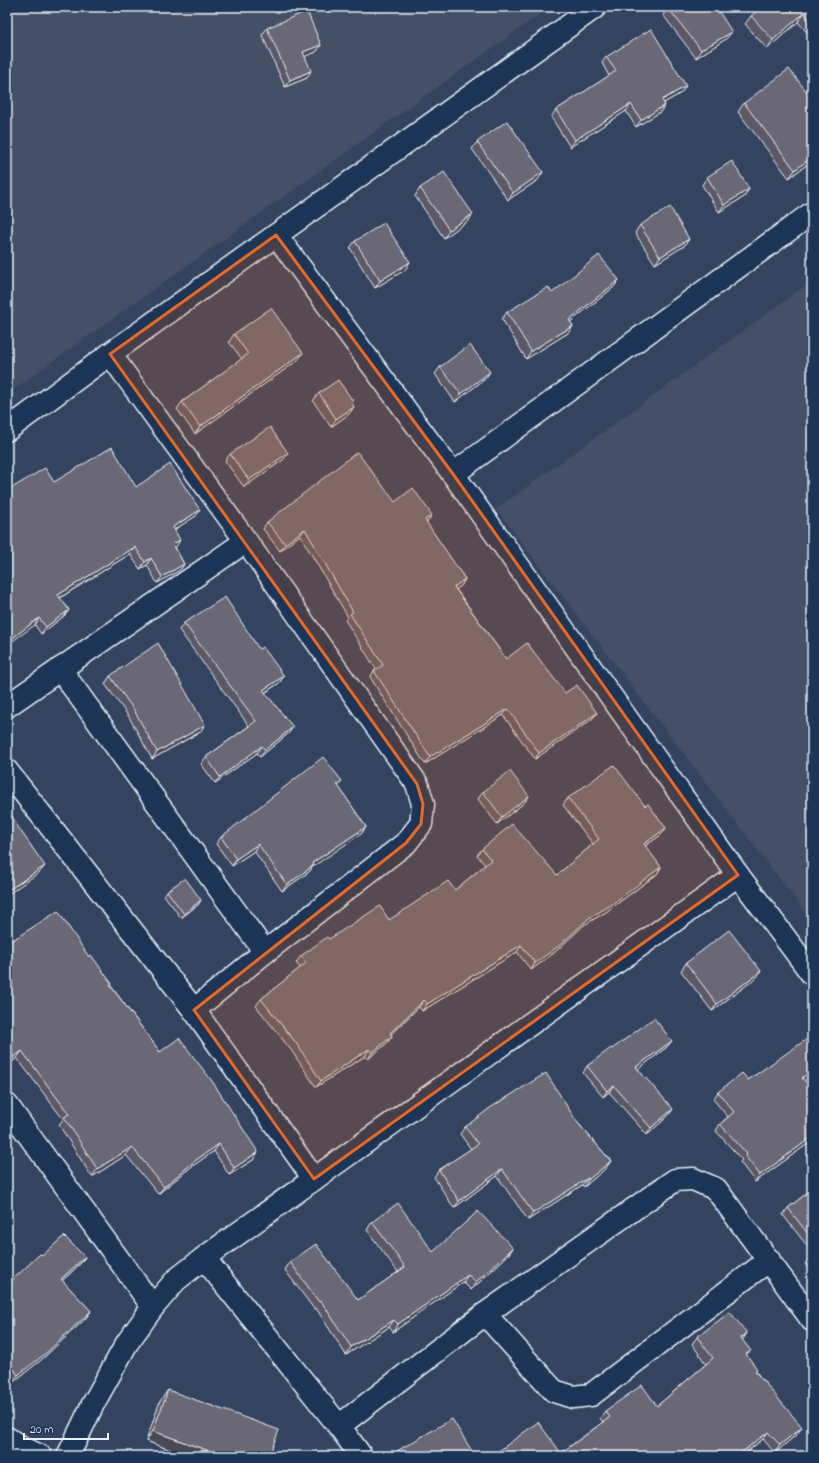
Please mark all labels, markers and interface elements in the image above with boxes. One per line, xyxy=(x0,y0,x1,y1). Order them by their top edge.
scale bar xyxy=(24,1415,108,1441)
text: 20 m xyxy=(30,1421,53,1439)

